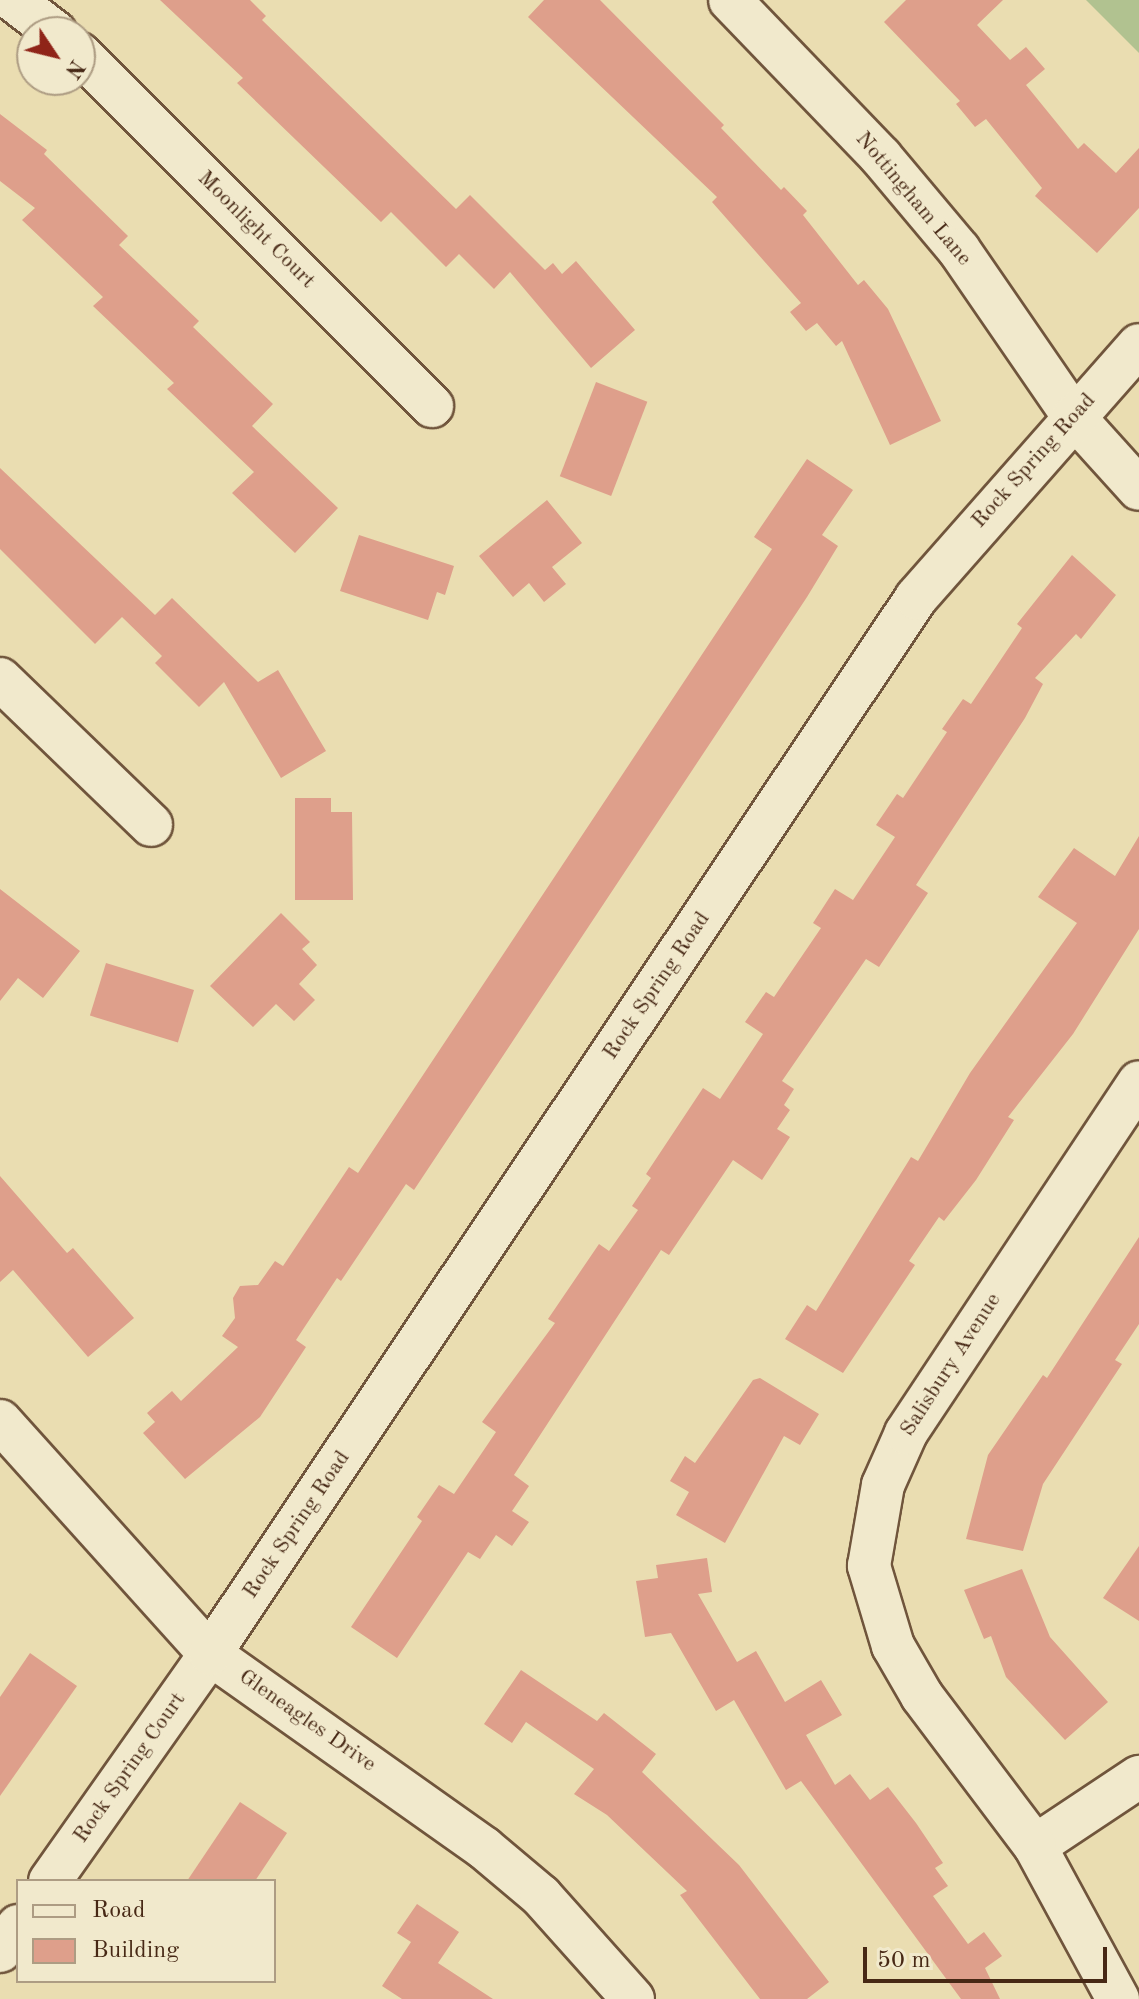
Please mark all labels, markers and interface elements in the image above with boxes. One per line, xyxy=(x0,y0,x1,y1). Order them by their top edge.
north arrow xyxy=(16,16,96,96)
text: N xyxy=(60,55,88,82)
street label: Nottingham Lane xyxy=(849,127,977,271)
street label: Moonlight Court xyxy=(192,166,320,294)
street label: Rock Spring Road xyxy=(966,388,1102,534)
street label: Rock Spring Road xyxy=(598,907,716,1065)
street label: Salisbury Avenue xyxy=(895,1288,1007,1442)
street label: Rock Spring Road xyxy=(238,1446,356,1604)
street label: Gleneagles Drive xyxy=(233,1664,381,1778)
street label: Rock Spring Court xyxy=(68,1688,192,1848)
legend xyxy=(16,1879,276,1983)
text: Road xyxy=(92,1899,145,1923)
scale bar xyxy=(867,1931,1111,1981)
text: Building xyxy=(92,1939,179,1963)
text: 50 m xyxy=(877,1949,931,1973)

